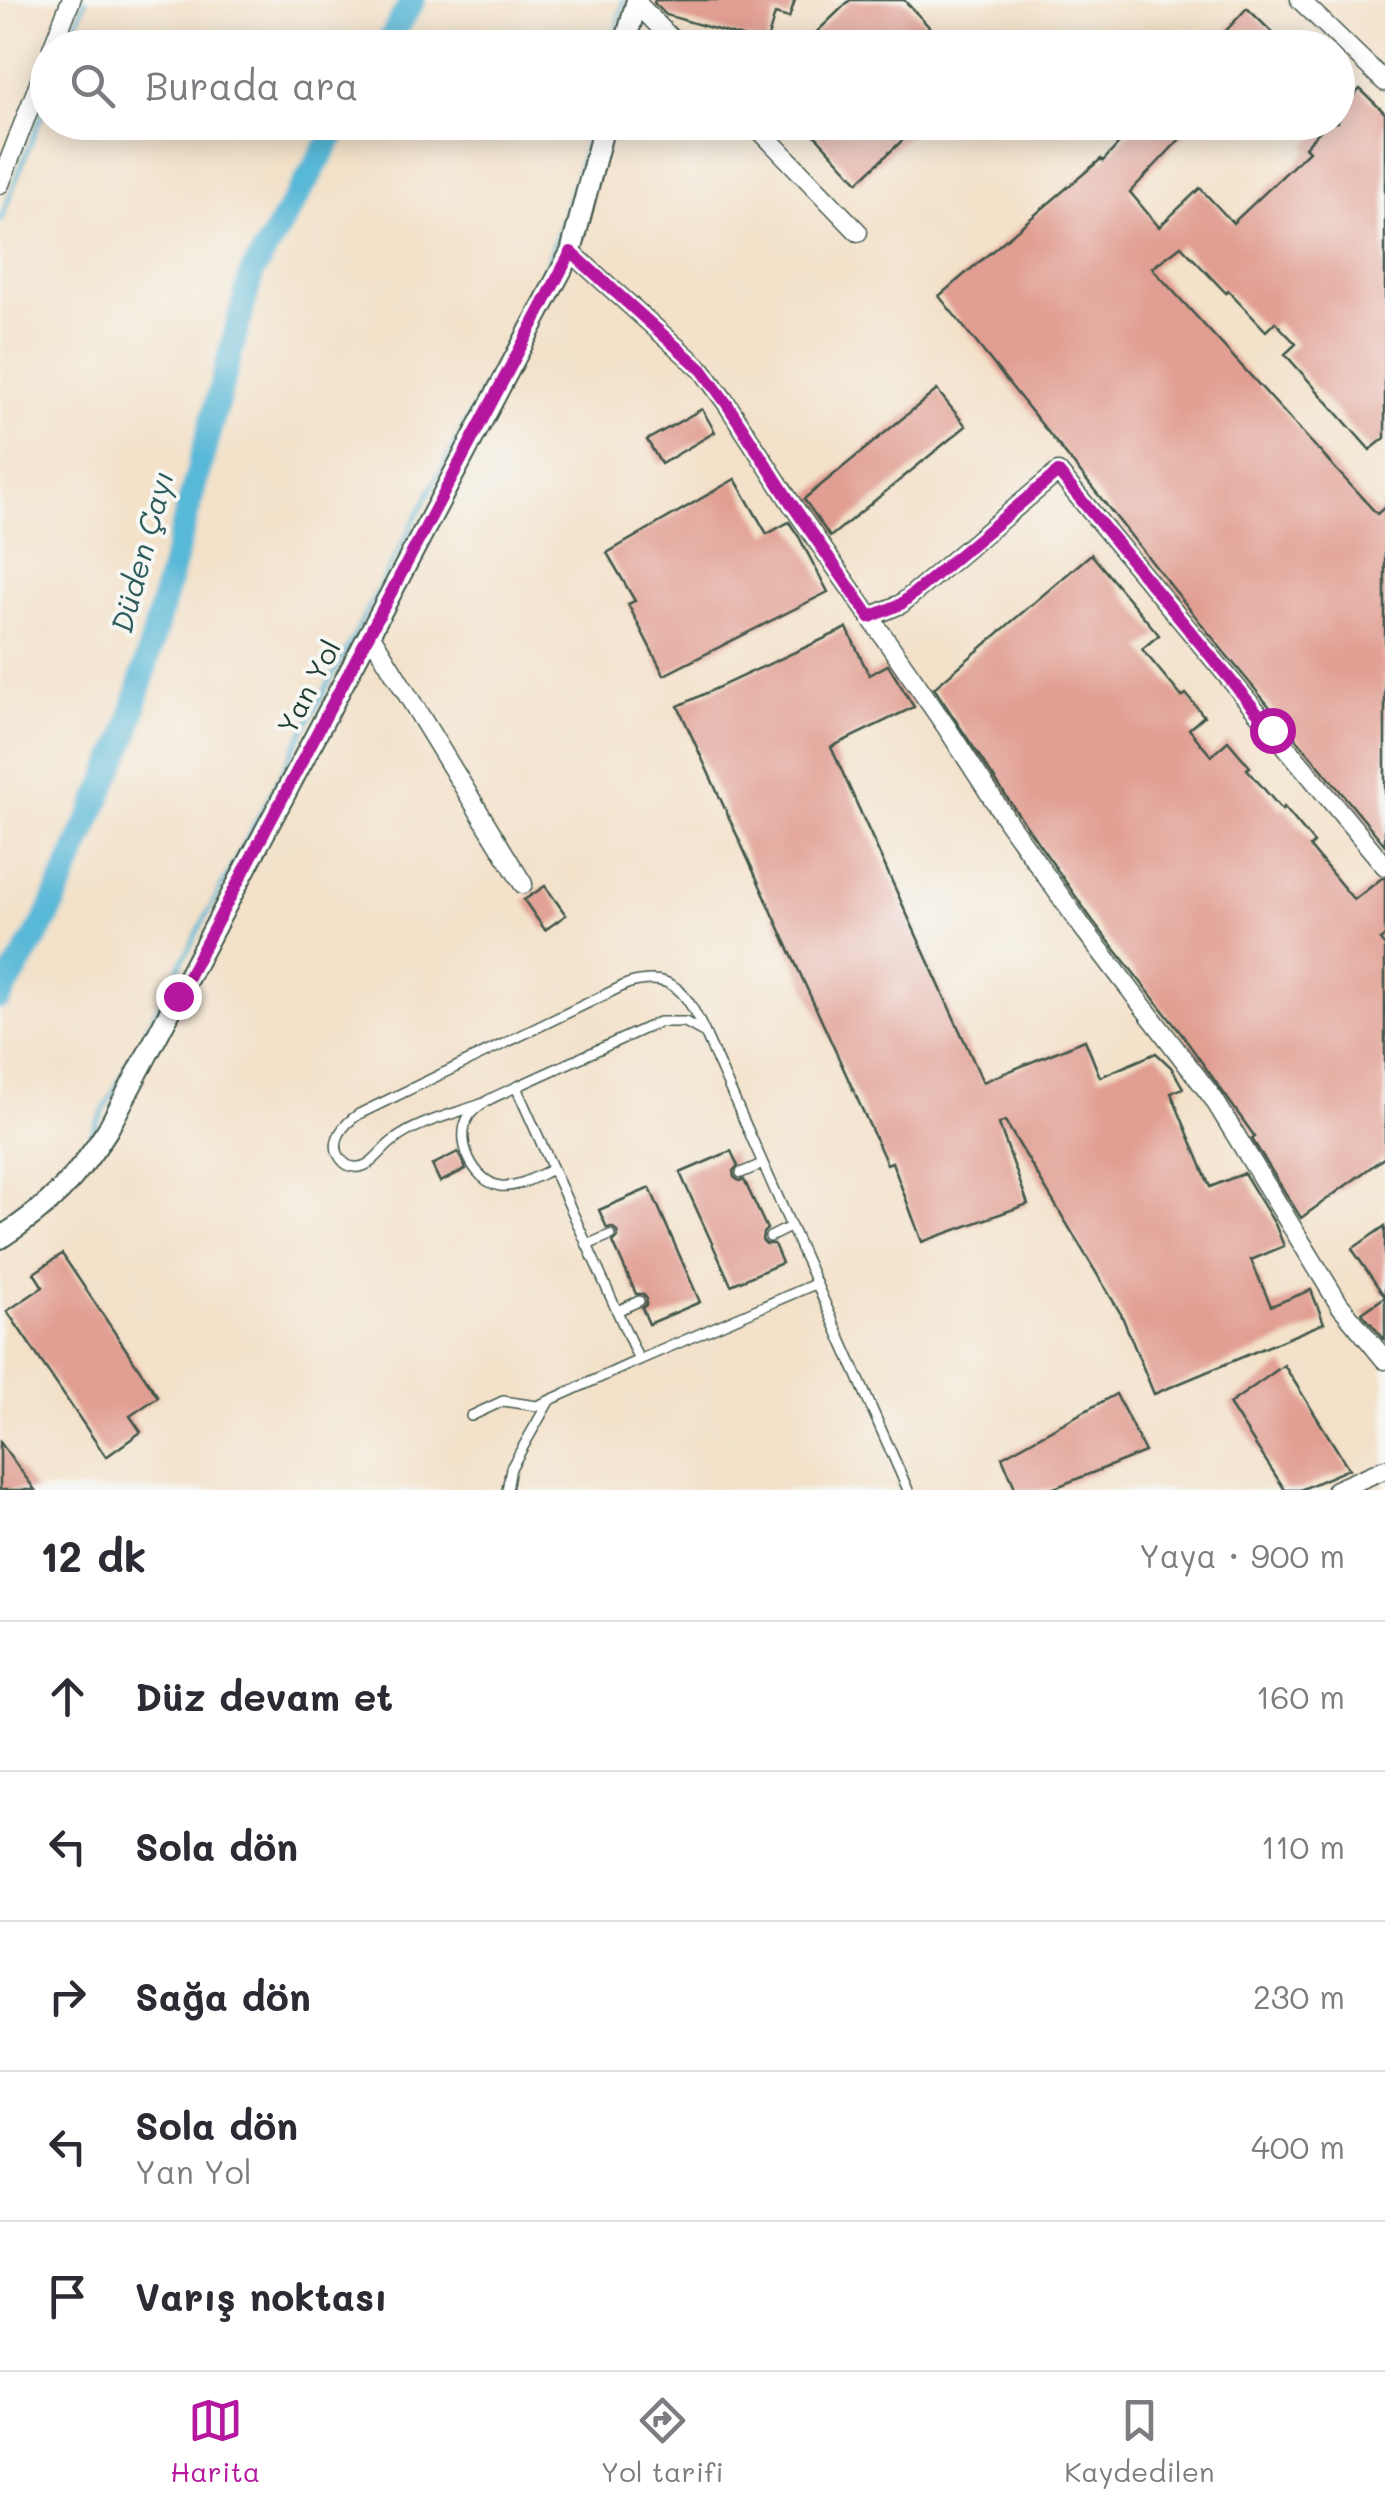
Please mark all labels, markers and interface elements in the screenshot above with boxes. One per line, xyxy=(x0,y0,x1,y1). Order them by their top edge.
search box xyxy=(30,30,1355,140)
icon: search xyxy=(65,58,120,113)
text: Burada ara xyxy=(145,60,359,110)
water label: Düden Çayı xyxy=(100,466,182,637)
street label: Yan Yol xyxy=(268,633,348,740)
route start xyxy=(1250,708,1296,754)
route end xyxy=(156,974,202,1020)
text: 12 dk xyxy=(40,1528,146,1583)
text: Yaya · 900 m xyxy=(1139,1534,1345,1576)
icon: ahead xyxy=(40,1669,95,1724)
text: Düz devam et xyxy=(135,1671,393,1721)
text: 160 m xyxy=(1256,1675,1345,1717)
icon: left xyxy=(40,1819,95,1874)
text: Sola dön xyxy=(135,1821,298,1871)
text: 110 m xyxy=(1261,1825,1345,1867)
icon: right xyxy=(40,1969,95,2024)
text: Sağa dön xyxy=(135,1971,311,2021)
text: 230 m xyxy=(1253,1975,1345,2017)
text: Sola dön xyxy=(135,2100,298,2150)
icon: left xyxy=(40,2119,95,2174)
text: 400 m xyxy=(1251,2125,1345,2167)
text: Yan Yol xyxy=(135,2150,252,2192)
icon: arrive xyxy=(40,2269,95,2324)
text: Varış noktası xyxy=(135,2271,387,2321)
tab: Harita xyxy=(170,2393,260,2489)
tab: Yol tarifi xyxy=(601,2393,724,2489)
tab: Kaydedilen xyxy=(1064,2393,1215,2489)

